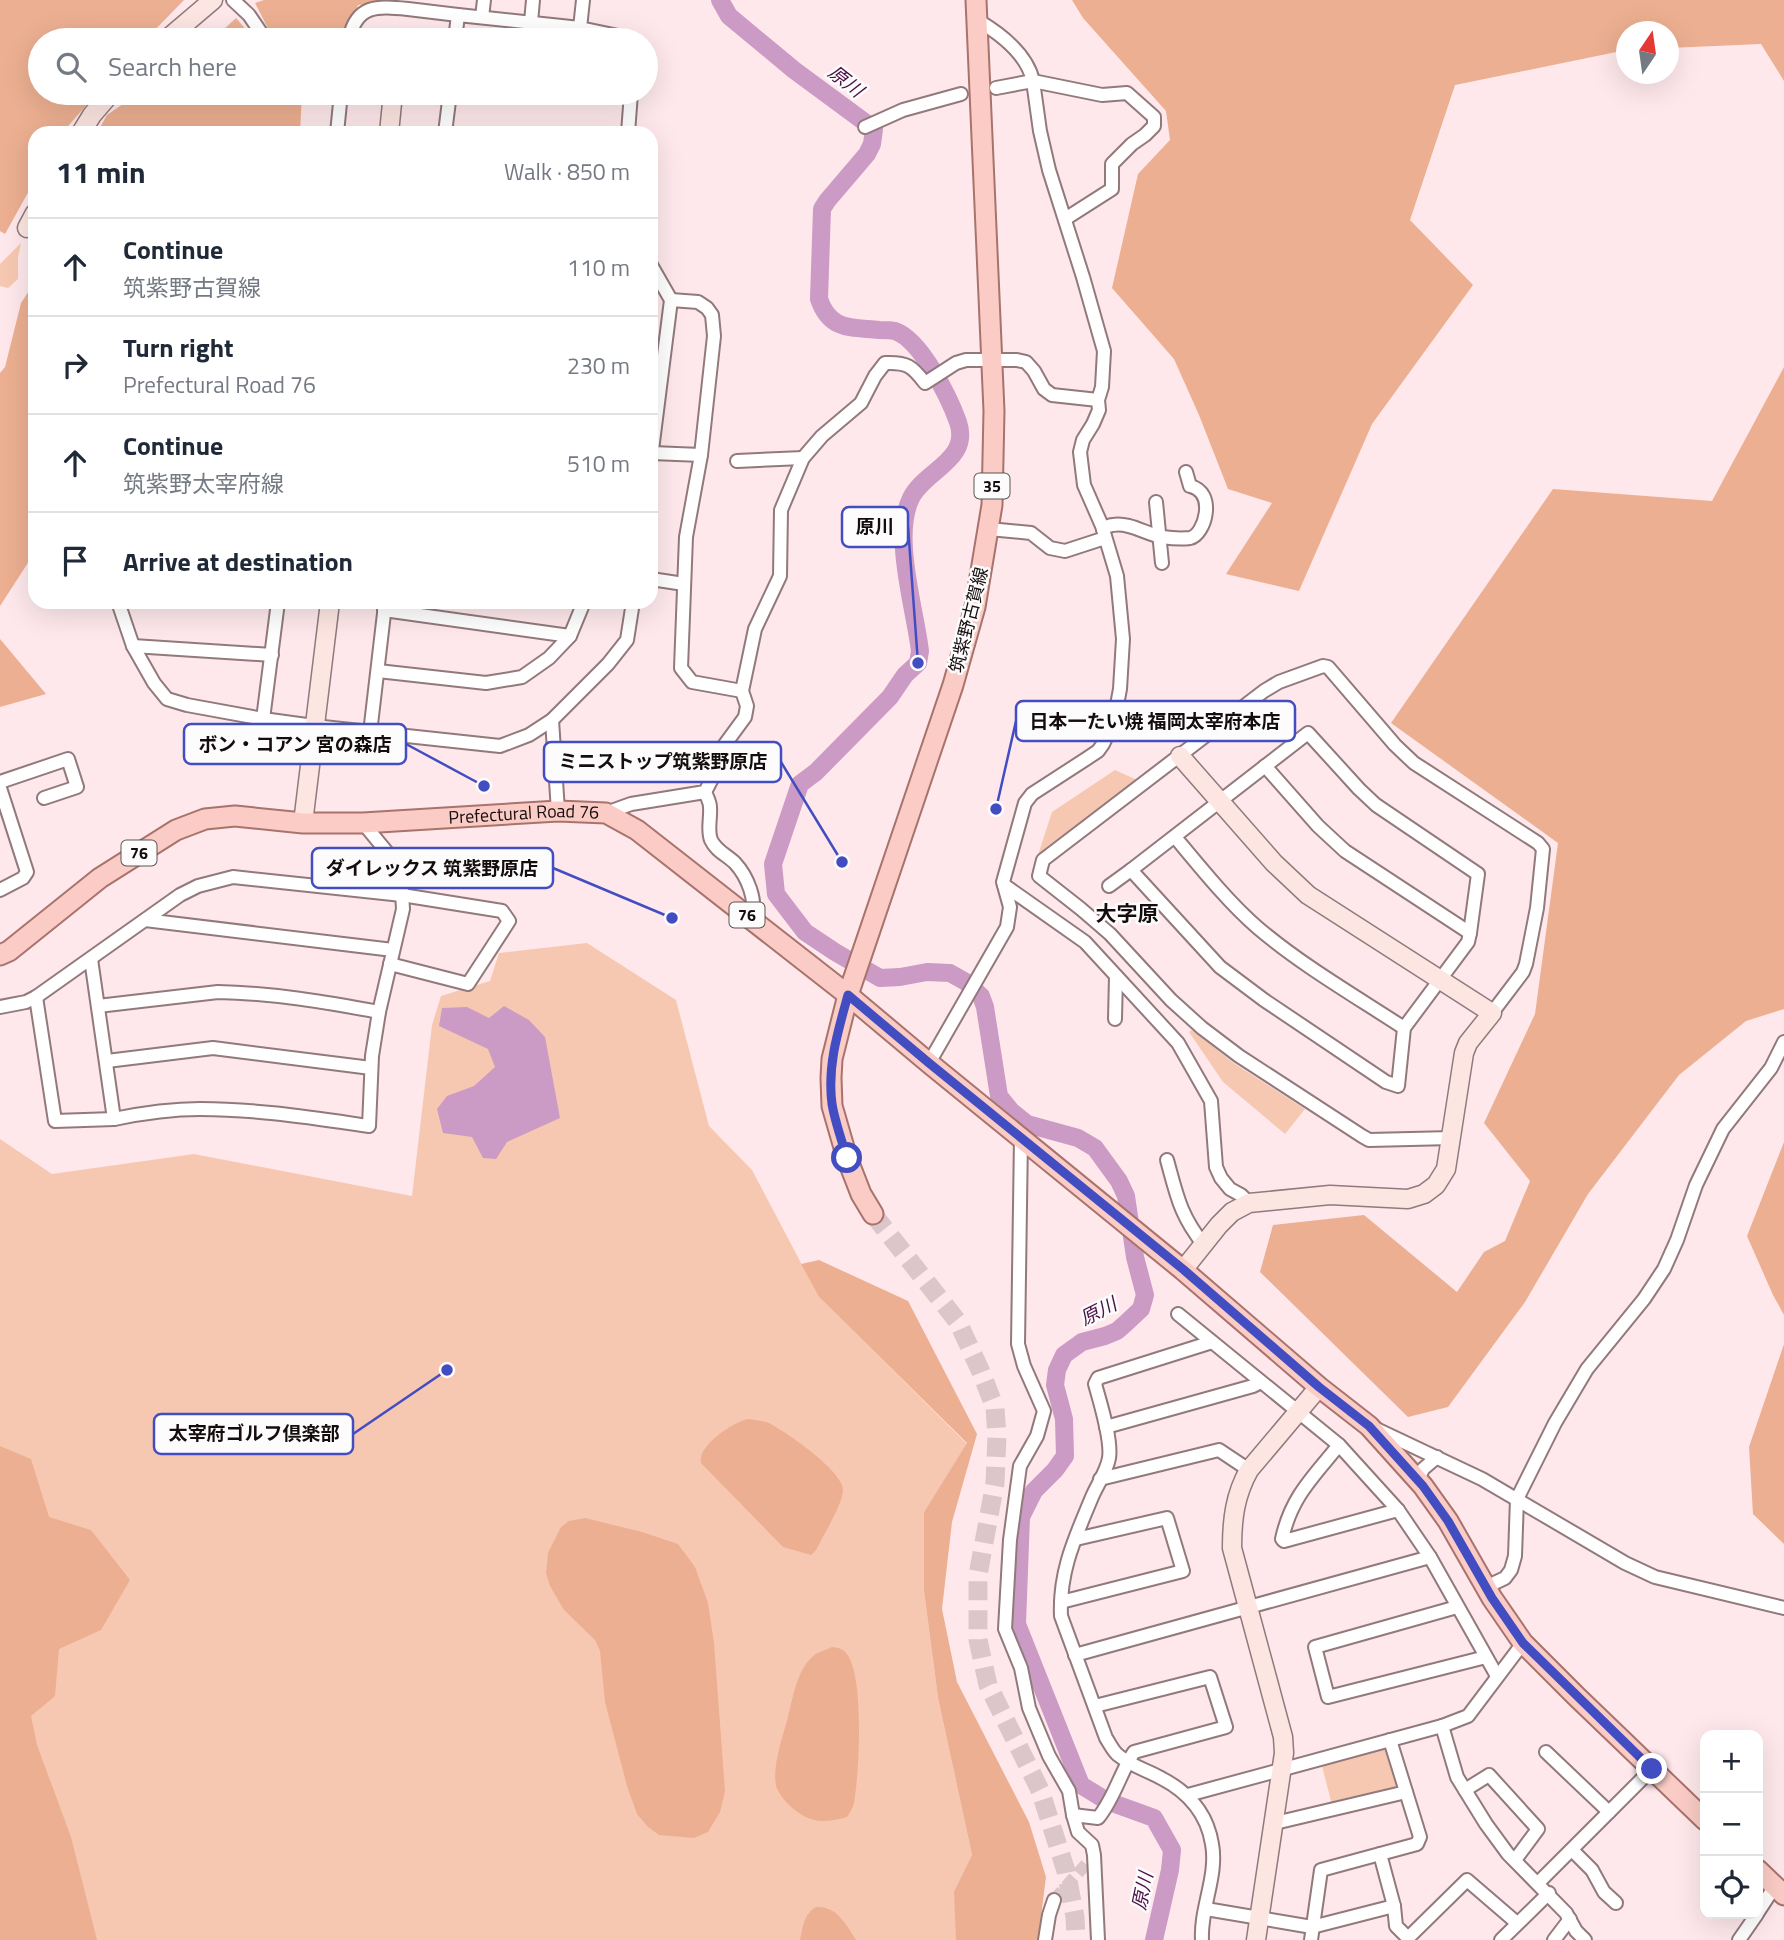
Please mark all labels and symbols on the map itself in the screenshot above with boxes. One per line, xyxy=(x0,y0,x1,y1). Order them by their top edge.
north arrow xyxy=(1616,21,1679,84)
water label: 原川 xyxy=(822,57,872,105)
road number: 35 xyxy=(974,474,1010,499)
callout: 原川 xyxy=(842,507,908,547)
text: 原川 xyxy=(856,511,894,540)
street label: 筑紫野古賀線 xyxy=(942,564,995,676)
callout: 日本一たい焼 福岡太宰府本店 xyxy=(1016,701,1295,741)
text: 日本一たい焼 福岡太宰府本店 xyxy=(1029,706,1281,735)
callout: ボン・コアン 宮の森店 xyxy=(184,724,406,764)
text: ボン・コアン 宮の森店 xyxy=(198,729,392,758)
callout: ミニストップ筑紫野原店 xyxy=(544,742,781,782)
text: ミニストップ筑紫野原店 xyxy=(558,746,768,775)
street label: Prefectural Road 76 xyxy=(448,797,600,831)
road number: 76 xyxy=(122,840,156,866)
callout: ダイレックス 筑紫野原店 xyxy=(312,848,553,888)
text: ダイレックス 筑紫野原店 xyxy=(326,853,538,882)
district label: 大字原 xyxy=(1096,897,1159,929)
road number: 76 xyxy=(730,903,764,928)
route start xyxy=(831,1142,862,1173)
water label: 原川 xyxy=(1074,1288,1123,1332)
callout: 太宰府ゴルフ倶楽部 xyxy=(154,1414,353,1454)
text: 太宰府ゴルフ倶楽部 xyxy=(168,1418,340,1447)
route end xyxy=(1636,1753,1667,1784)
water label: 原川 xyxy=(1123,1867,1160,1913)

